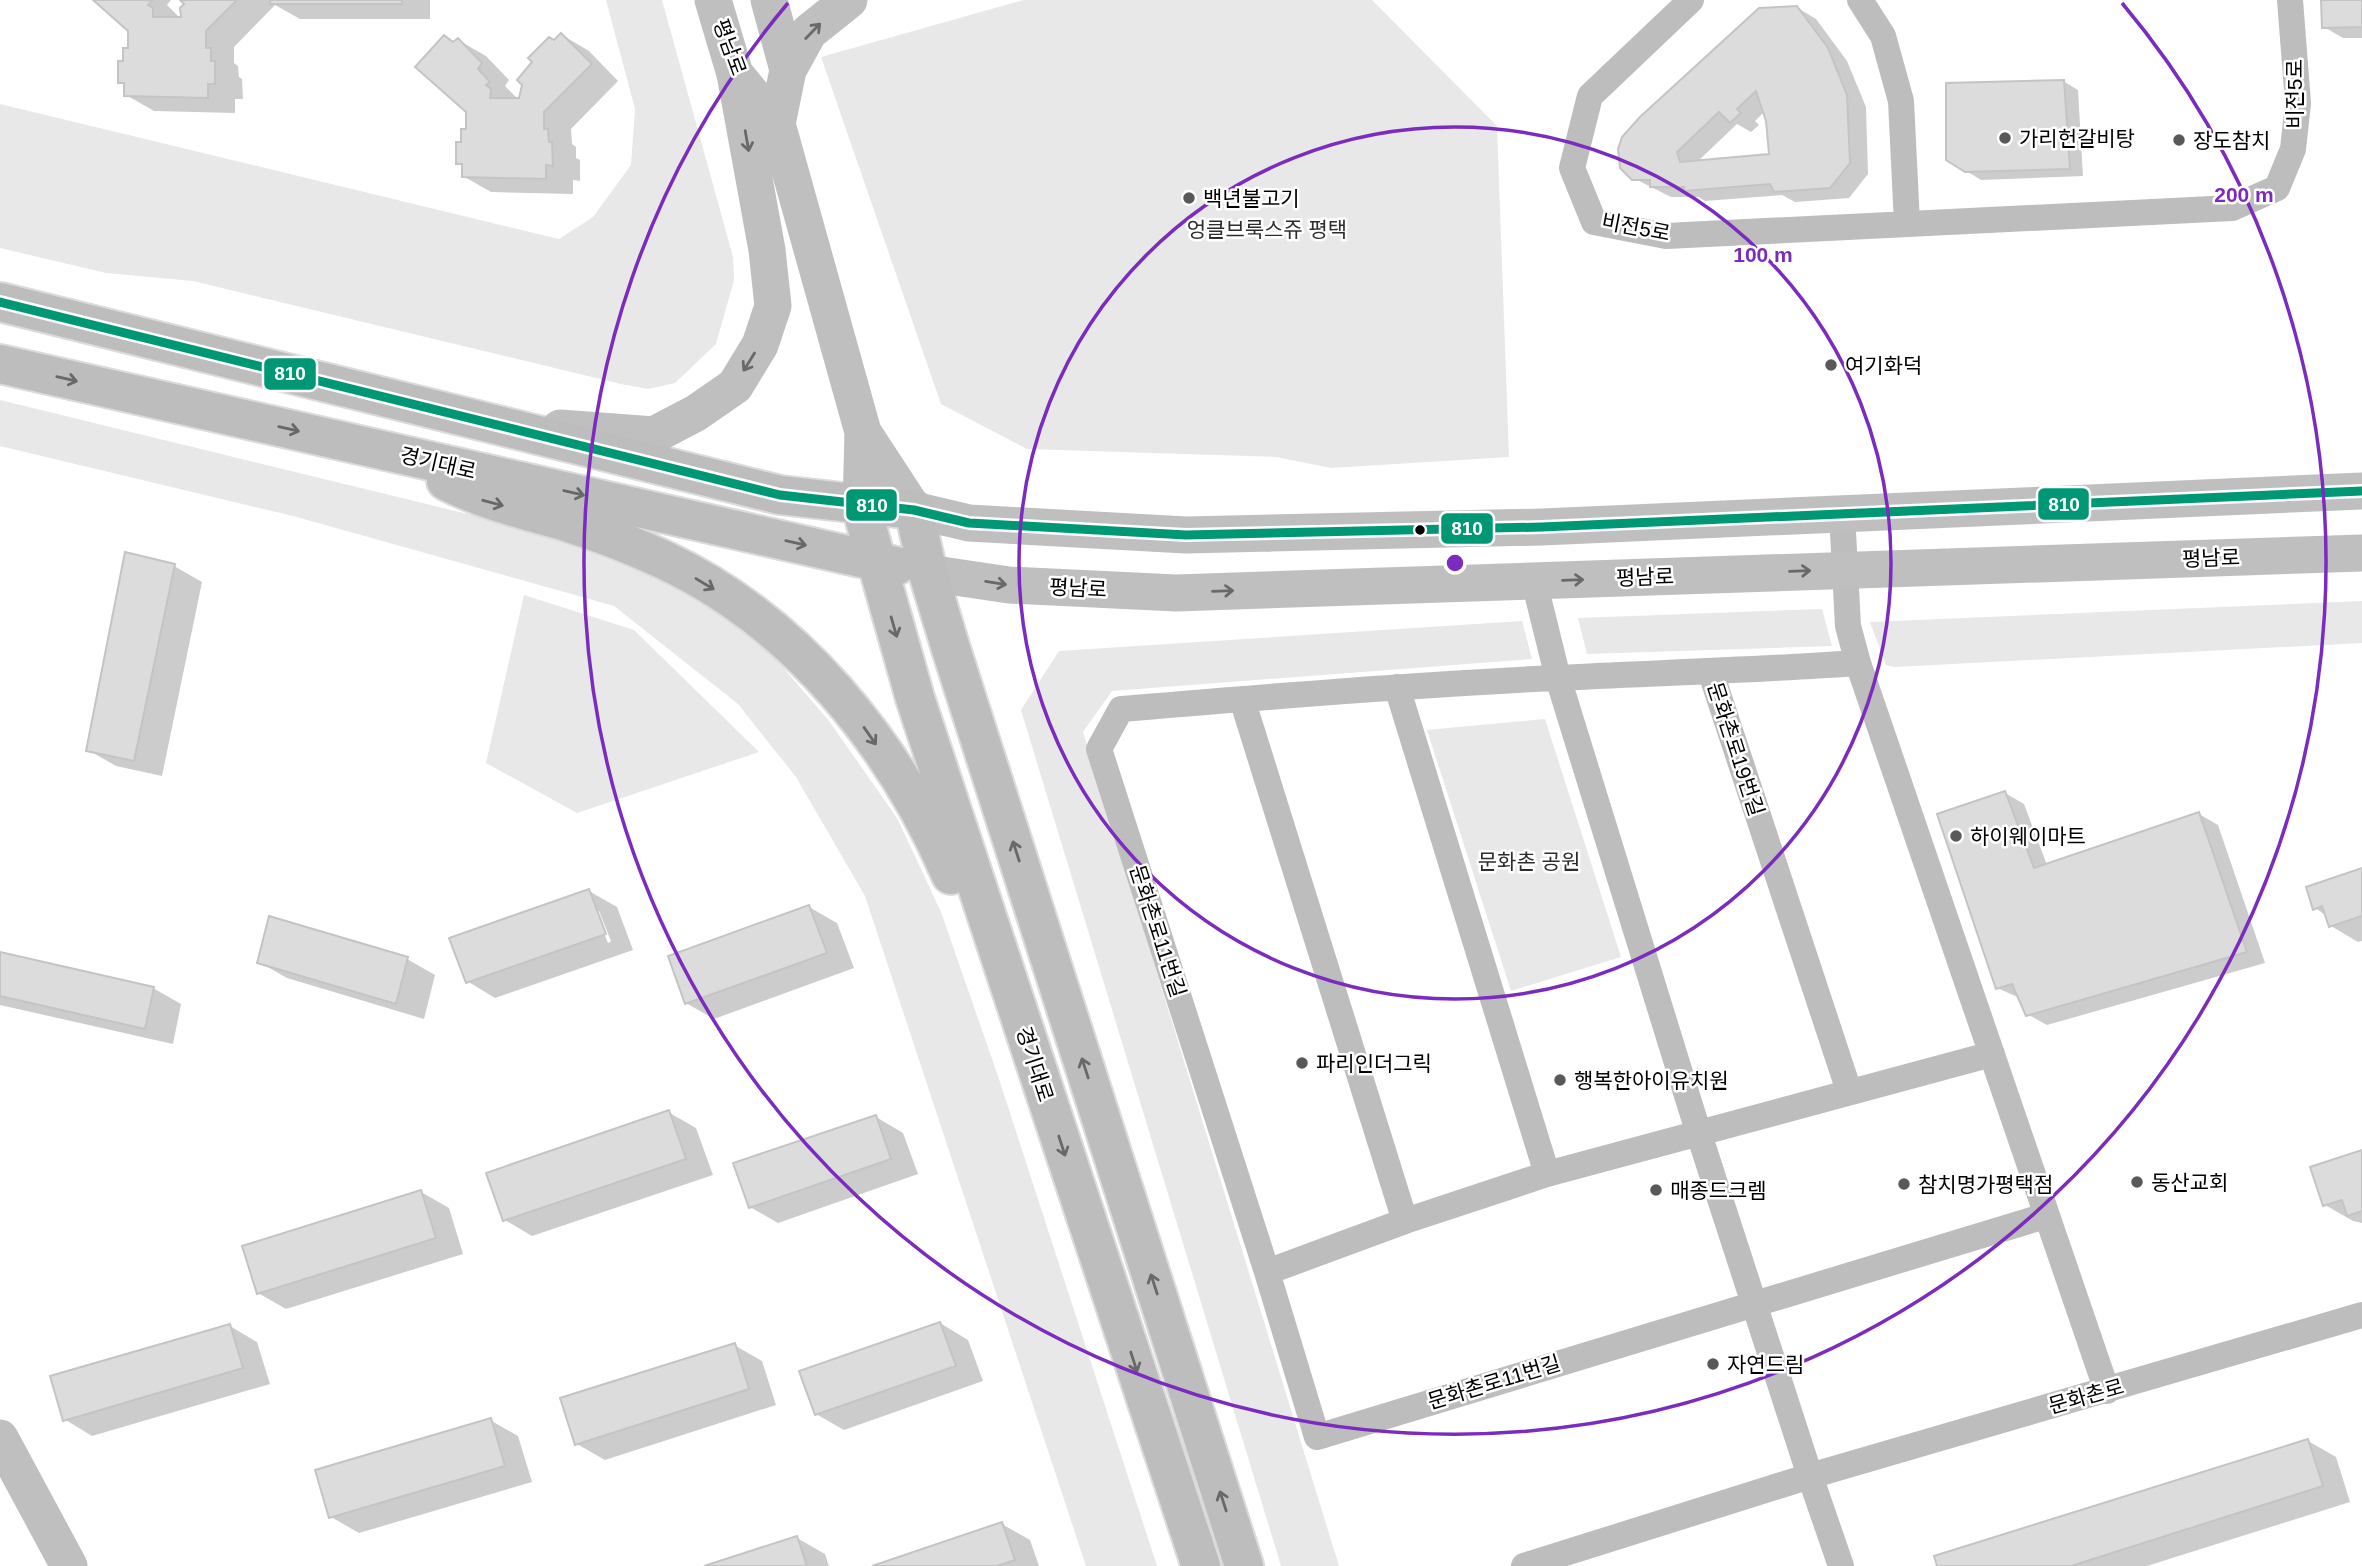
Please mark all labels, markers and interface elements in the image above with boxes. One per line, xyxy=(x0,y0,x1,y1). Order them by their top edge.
street label: 평남로 xyxy=(709,16,751,78)
one-way arrow xyxy=(805,22,822,39)
street label: 비전5로 xyxy=(2283,59,2306,129)
place label: 가리헌갈비탕 xyxy=(2019,127,2135,150)
one-way arrow xyxy=(741,129,754,152)
place label: 장도참치 xyxy=(2193,129,2270,152)
marker: 가리헌갈비탕 xyxy=(1997,130,2013,146)
marker: 장도참치 xyxy=(2171,132,2187,148)
text: 200 m xyxy=(2214,183,2274,206)
place label: 백년불고기 xyxy=(1203,187,1300,210)
marker: 백년불고기 xyxy=(1181,190,1197,206)
street label: 비전5로 xyxy=(1600,209,1672,245)
park label: 엉클브룩스쥬 평택 xyxy=(1187,218,1347,241)
text: 100 m xyxy=(1733,243,1793,266)
one-way arrow xyxy=(742,351,756,371)
place label: 여기화덕 xyxy=(1845,354,1922,377)
line badge: 810 xyxy=(263,357,317,391)
marker: 여기화덕 xyxy=(1823,357,1839,373)
text: 810 xyxy=(274,363,306,384)
one-way arrow xyxy=(55,373,78,386)
one-way arrow xyxy=(277,423,299,436)
street label: 경기대로 xyxy=(398,443,478,483)
one-way arrow xyxy=(562,487,585,501)
line badge: 810 xyxy=(2037,487,2090,521)
line badge: 810 xyxy=(845,488,898,522)
text: 810 xyxy=(2048,494,2080,515)
text: 810 xyxy=(856,495,888,516)
one-way arrow xyxy=(482,497,504,510)
line badge: 810 xyxy=(1440,512,1494,545)
text: 810 xyxy=(1451,518,1483,539)
unlabelled marker xyxy=(1413,523,1427,537)
one-way arrow xyxy=(784,537,807,551)
street label: 평남로 xyxy=(2182,545,2240,571)
centre of rings xyxy=(1443,551,1467,575)
street label: 평남로 xyxy=(1616,564,1674,590)
one-way arrow xyxy=(1789,564,1812,577)
one-way arrow xyxy=(1561,573,1584,586)
street label: 평남로 xyxy=(1048,575,1108,601)
one-way arrow xyxy=(694,577,714,591)
one-way arrow xyxy=(984,577,1007,590)
one-way arrow xyxy=(1211,585,1234,598)
one-way arrow xyxy=(888,615,901,638)
street label: 문화촌로19번길 xyxy=(1704,679,1768,819)
one-way arrow xyxy=(863,726,877,745)
place label: 하이웨이마트 xyxy=(1970,825,2086,848)
marker: 하이웨이마트 xyxy=(1948,828,1964,844)
one-way arrow xyxy=(1009,840,1021,862)
park label: 문화촌 공원 xyxy=(1478,850,1580,873)
street label: 문화촌로11번길 xyxy=(1126,862,1190,1000)
street label: 경기대로 xyxy=(1012,1024,1058,1104)
place label: 파리인더그릭 xyxy=(1316,1052,1432,1075)
marker: 파리인더그릭 xyxy=(1294,1055,1310,1071)
one-way arrow xyxy=(1078,1057,1090,1079)
place label: 행복한아이유치원 xyxy=(1574,1069,1729,1092)
marker: 행복한아이유치원 xyxy=(1552,1072,1568,1088)
one-way arrow xyxy=(1057,1135,1069,1157)
place label: 동산교회 xyxy=(2151,1171,2228,1194)
place label: 참치명가평택점 xyxy=(1918,1173,2053,1196)
marker: 동산교회 xyxy=(2129,1174,2145,1190)
marker: 참치명가평택점 xyxy=(1896,1176,1912,1192)
place label: 매종드크렘 xyxy=(1670,1179,1767,1202)
marker: 매종드크렘 xyxy=(1648,1182,1664,1198)
one-way arrow xyxy=(1147,1274,1160,1296)
one-way arrow xyxy=(1128,1351,1141,1373)
street label: 문화촌로11번길 xyxy=(1425,1351,1563,1413)
place label: 자연드림 xyxy=(1727,1353,1804,1376)
marker: 자연드림 xyxy=(1705,1356,1721,1372)
street label: 문화촌로 xyxy=(2046,1374,2126,1418)
one-way arrow xyxy=(1216,1490,1229,1512)

